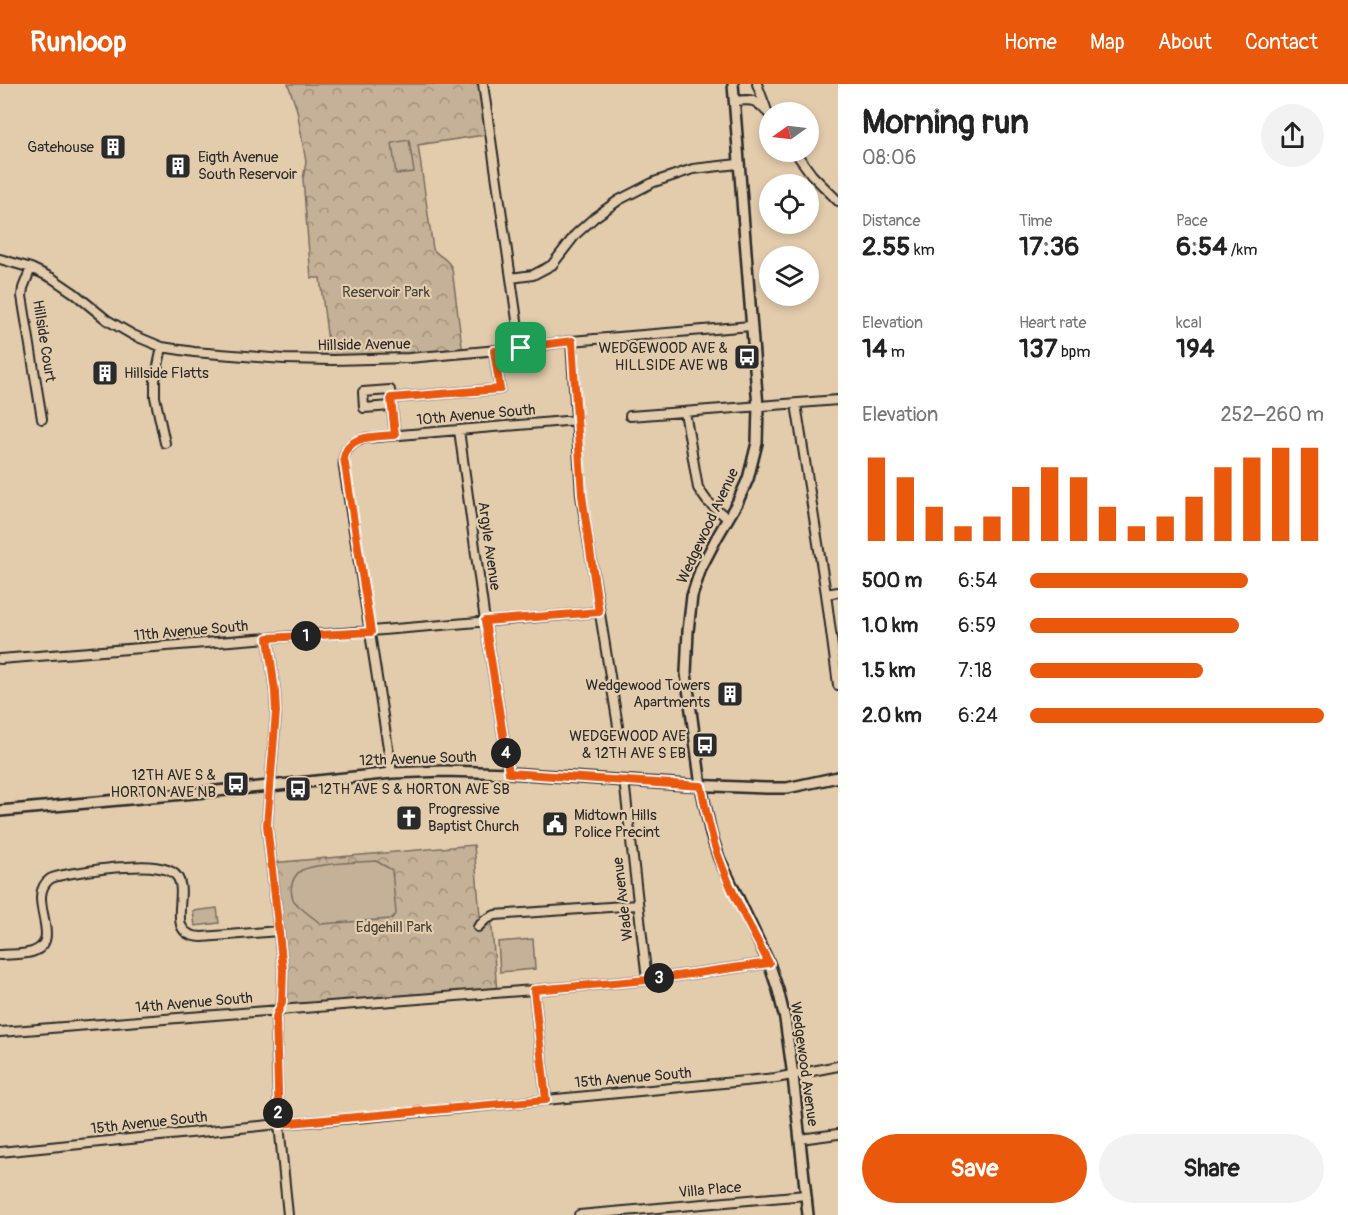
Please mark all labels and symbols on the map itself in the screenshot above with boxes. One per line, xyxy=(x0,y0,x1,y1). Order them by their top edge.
north arrow xyxy=(759,102,819,162)
building icon: Gatehouse xyxy=(98,132,128,162)
place label: Gatehouse xyxy=(27,138,95,157)
place label: Eigth Avenue South Reservoir xyxy=(198,148,298,184)
building icon: Eigth Avenue South Reservoir xyxy=(163,151,193,181)
park label: Reservoir Park xyxy=(342,283,431,302)
street label: Hillside Court xyxy=(28,298,60,384)
pin xyxy=(495,322,546,373)
street label: Hillside Avenue xyxy=(317,335,411,355)
place label: WEDGEWOOD AVE & HILLSIDE AVE WB xyxy=(599,339,728,375)
bus stop icon: WEDGEWOOD AVE & HILLSIDE AVE WB xyxy=(732,342,762,372)
building icon: Hillside Flatts xyxy=(90,358,120,388)
place label: Hillside Flatts xyxy=(124,364,209,383)
street label: 10th Avenue South xyxy=(416,400,536,430)
street label: Wedgewood Avenue xyxy=(673,465,743,587)
street label: Argyle Avenue xyxy=(473,500,505,592)
street label: 11th Avenue South xyxy=(133,617,249,645)
pin: 1 xyxy=(291,621,321,651)
place label: Wedgewood Towers Apartments xyxy=(586,676,710,712)
building icon: Wedgewood Towers Apartments xyxy=(715,679,745,709)
place label: WEDGEWOOD AVE & 12TH AVE S EB xyxy=(569,727,686,763)
bus stop icon: WEDGEWOOD AVE & 12TH AVE S EB xyxy=(690,730,720,760)
pin: 4 xyxy=(491,738,521,768)
street label: 12th Avenue South xyxy=(359,747,477,771)
place label: 12TH AVE S & HORTON AVE NB xyxy=(111,766,216,802)
bus stop icon: 12TH AVE S & HORTON AVE NB xyxy=(221,769,251,799)
bus stop icon: 12TH AVE S & HORTON AVE SB xyxy=(283,774,313,804)
place label: 12TH AVE S & HORTON AVE SB xyxy=(318,780,510,799)
place label: Progressive Baptist Church xyxy=(428,800,519,836)
church icon: Progressive Baptist Church xyxy=(394,803,424,833)
place label: Midtown Hills Police Precint xyxy=(574,806,661,842)
public building icon: Midtown Hills Police Precint xyxy=(540,809,570,839)
street label: Wade Avenue xyxy=(608,856,638,942)
park label: Edgehill Park xyxy=(356,918,433,937)
pin: 3 xyxy=(644,963,674,993)
street label: 14th Avenue South xyxy=(135,988,253,1018)
street label: Wedgewood Avenue xyxy=(786,1001,822,1128)
street label: 15th Avenue South xyxy=(574,1063,692,1093)
pin: 2 xyxy=(263,1098,293,1128)
street label: 15th Avenue South xyxy=(90,1107,208,1139)
street label: Villa Place xyxy=(678,1178,743,1202)

